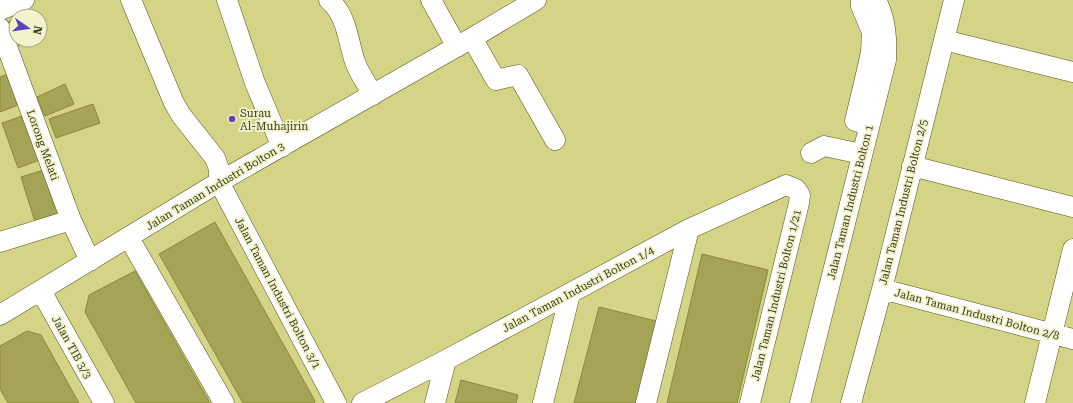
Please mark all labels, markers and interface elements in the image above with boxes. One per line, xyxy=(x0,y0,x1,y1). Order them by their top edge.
north arrow xyxy=(8,8,48,48)
text: N xyxy=(30,25,45,36)
place label: Surau Al-Muhajirin xyxy=(240,107,308,133)
street label: Lorong Melati xyxy=(24,108,61,183)
marker: Surau Al-Muhajirin xyxy=(227,114,237,124)
street label: Jalan Taman Industri Bolton 2/5 xyxy=(877,118,930,286)
street label: Jalan Taman Industri Bolton 1 xyxy=(825,123,876,281)
street label: Jalan Taman Industri Bolton 3 xyxy=(144,140,287,233)
street label: Jalan Taman Industri Bolton 1/21 xyxy=(749,208,804,382)
street label: Jalan Taman Industri Bolton 3/1 xyxy=(232,215,323,371)
street label: Jalan Taman Industri Bolton 1/4 xyxy=(500,243,657,335)
street label: Jalan Taman Industri Bolton 2/8 xyxy=(893,286,1061,343)
street label: Jalan TIB 3/3 xyxy=(49,314,94,381)

